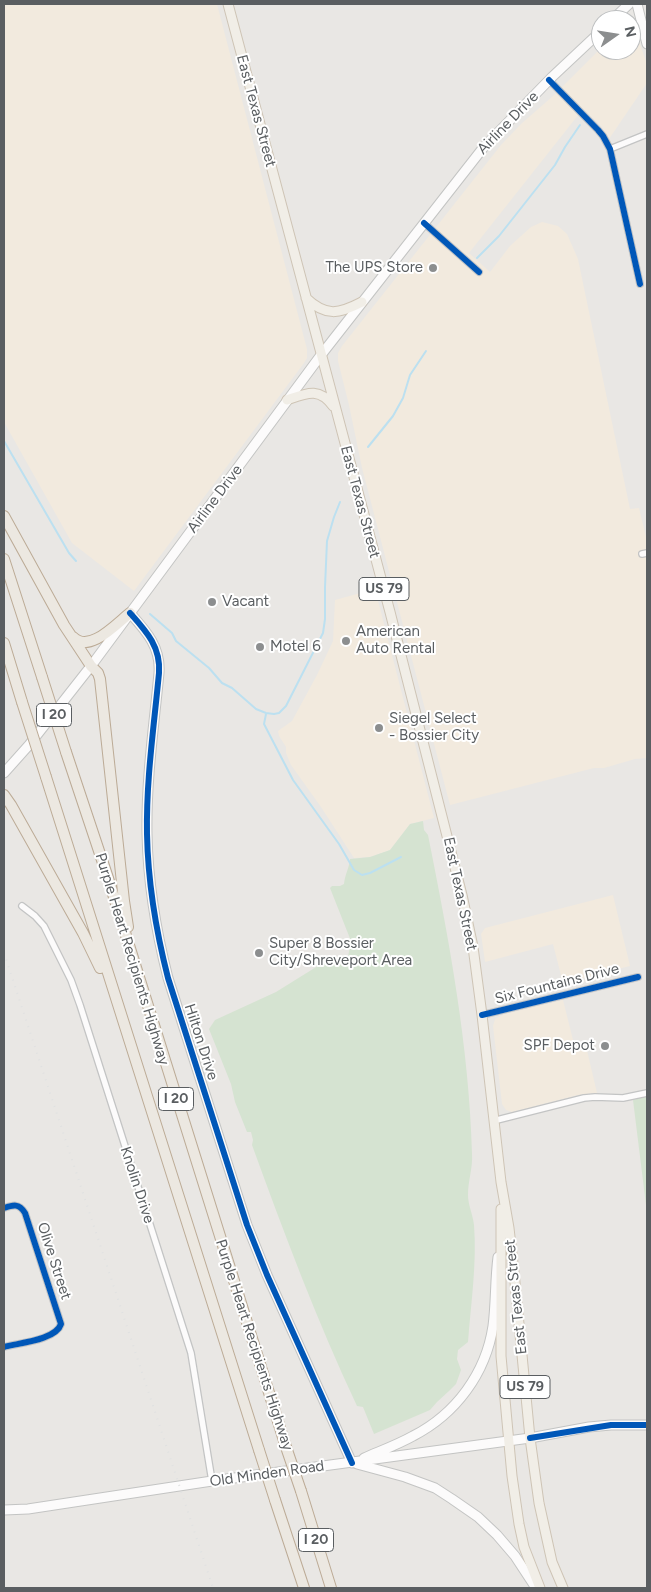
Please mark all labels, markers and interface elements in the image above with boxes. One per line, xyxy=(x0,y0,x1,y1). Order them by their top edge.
north arrow xyxy=(591,10,641,60)
text: N xyxy=(621,25,640,39)
street label: East Texas Street xyxy=(232,53,280,169)
street label: Airline Drive xyxy=(474,88,542,158)
place label: The UPS Store xyxy=(325,259,423,277)
marker: The UPS Store xyxy=(427,262,439,274)
street label: East Texas Street xyxy=(336,444,384,560)
street label: Airline Drive xyxy=(184,461,246,537)
road number: US 79 xyxy=(359,578,409,600)
place label: Vacant xyxy=(222,593,269,611)
marker: Vacant xyxy=(206,596,218,608)
place label: American Auto Rental xyxy=(356,623,435,658)
marker: American Auto Rental xyxy=(340,635,352,647)
place label: Motel 6 xyxy=(270,638,321,656)
marker: Motel 6 xyxy=(254,641,266,653)
road number: I 20 xyxy=(36,704,72,726)
place label: Siegel Select - Bossier City xyxy=(389,710,479,745)
marker: Siegel Select - Bossier City xyxy=(373,722,385,734)
street label: East Texas Street xyxy=(439,836,481,952)
street label: Purple Heart Recipients Highway xyxy=(91,851,173,1067)
place label: Super 8 Bossier City/Shreveport Area xyxy=(269,935,412,970)
marker: Super 8 Bossier City/Shreveport Area xyxy=(253,947,265,959)
street label: Six Fountains Drive xyxy=(493,960,621,1008)
street label: Hilton Drive xyxy=(180,1002,222,1082)
place label: SPF Depot xyxy=(524,1037,595,1055)
marker: SPF Depot xyxy=(599,1040,611,1052)
road number: I 20 xyxy=(158,1088,194,1110)
street label: Knolin Drive xyxy=(116,1144,158,1226)
street label: Olive Street xyxy=(33,1220,75,1302)
street label: Purple Heart Recipients Highway xyxy=(211,1237,297,1453)
street label: East Texas Street xyxy=(501,1238,531,1356)
road number: US 79 xyxy=(500,1375,550,1398)
street label: Old Minden Road xyxy=(209,1457,325,1491)
road number: I 20 xyxy=(298,1528,334,1552)

